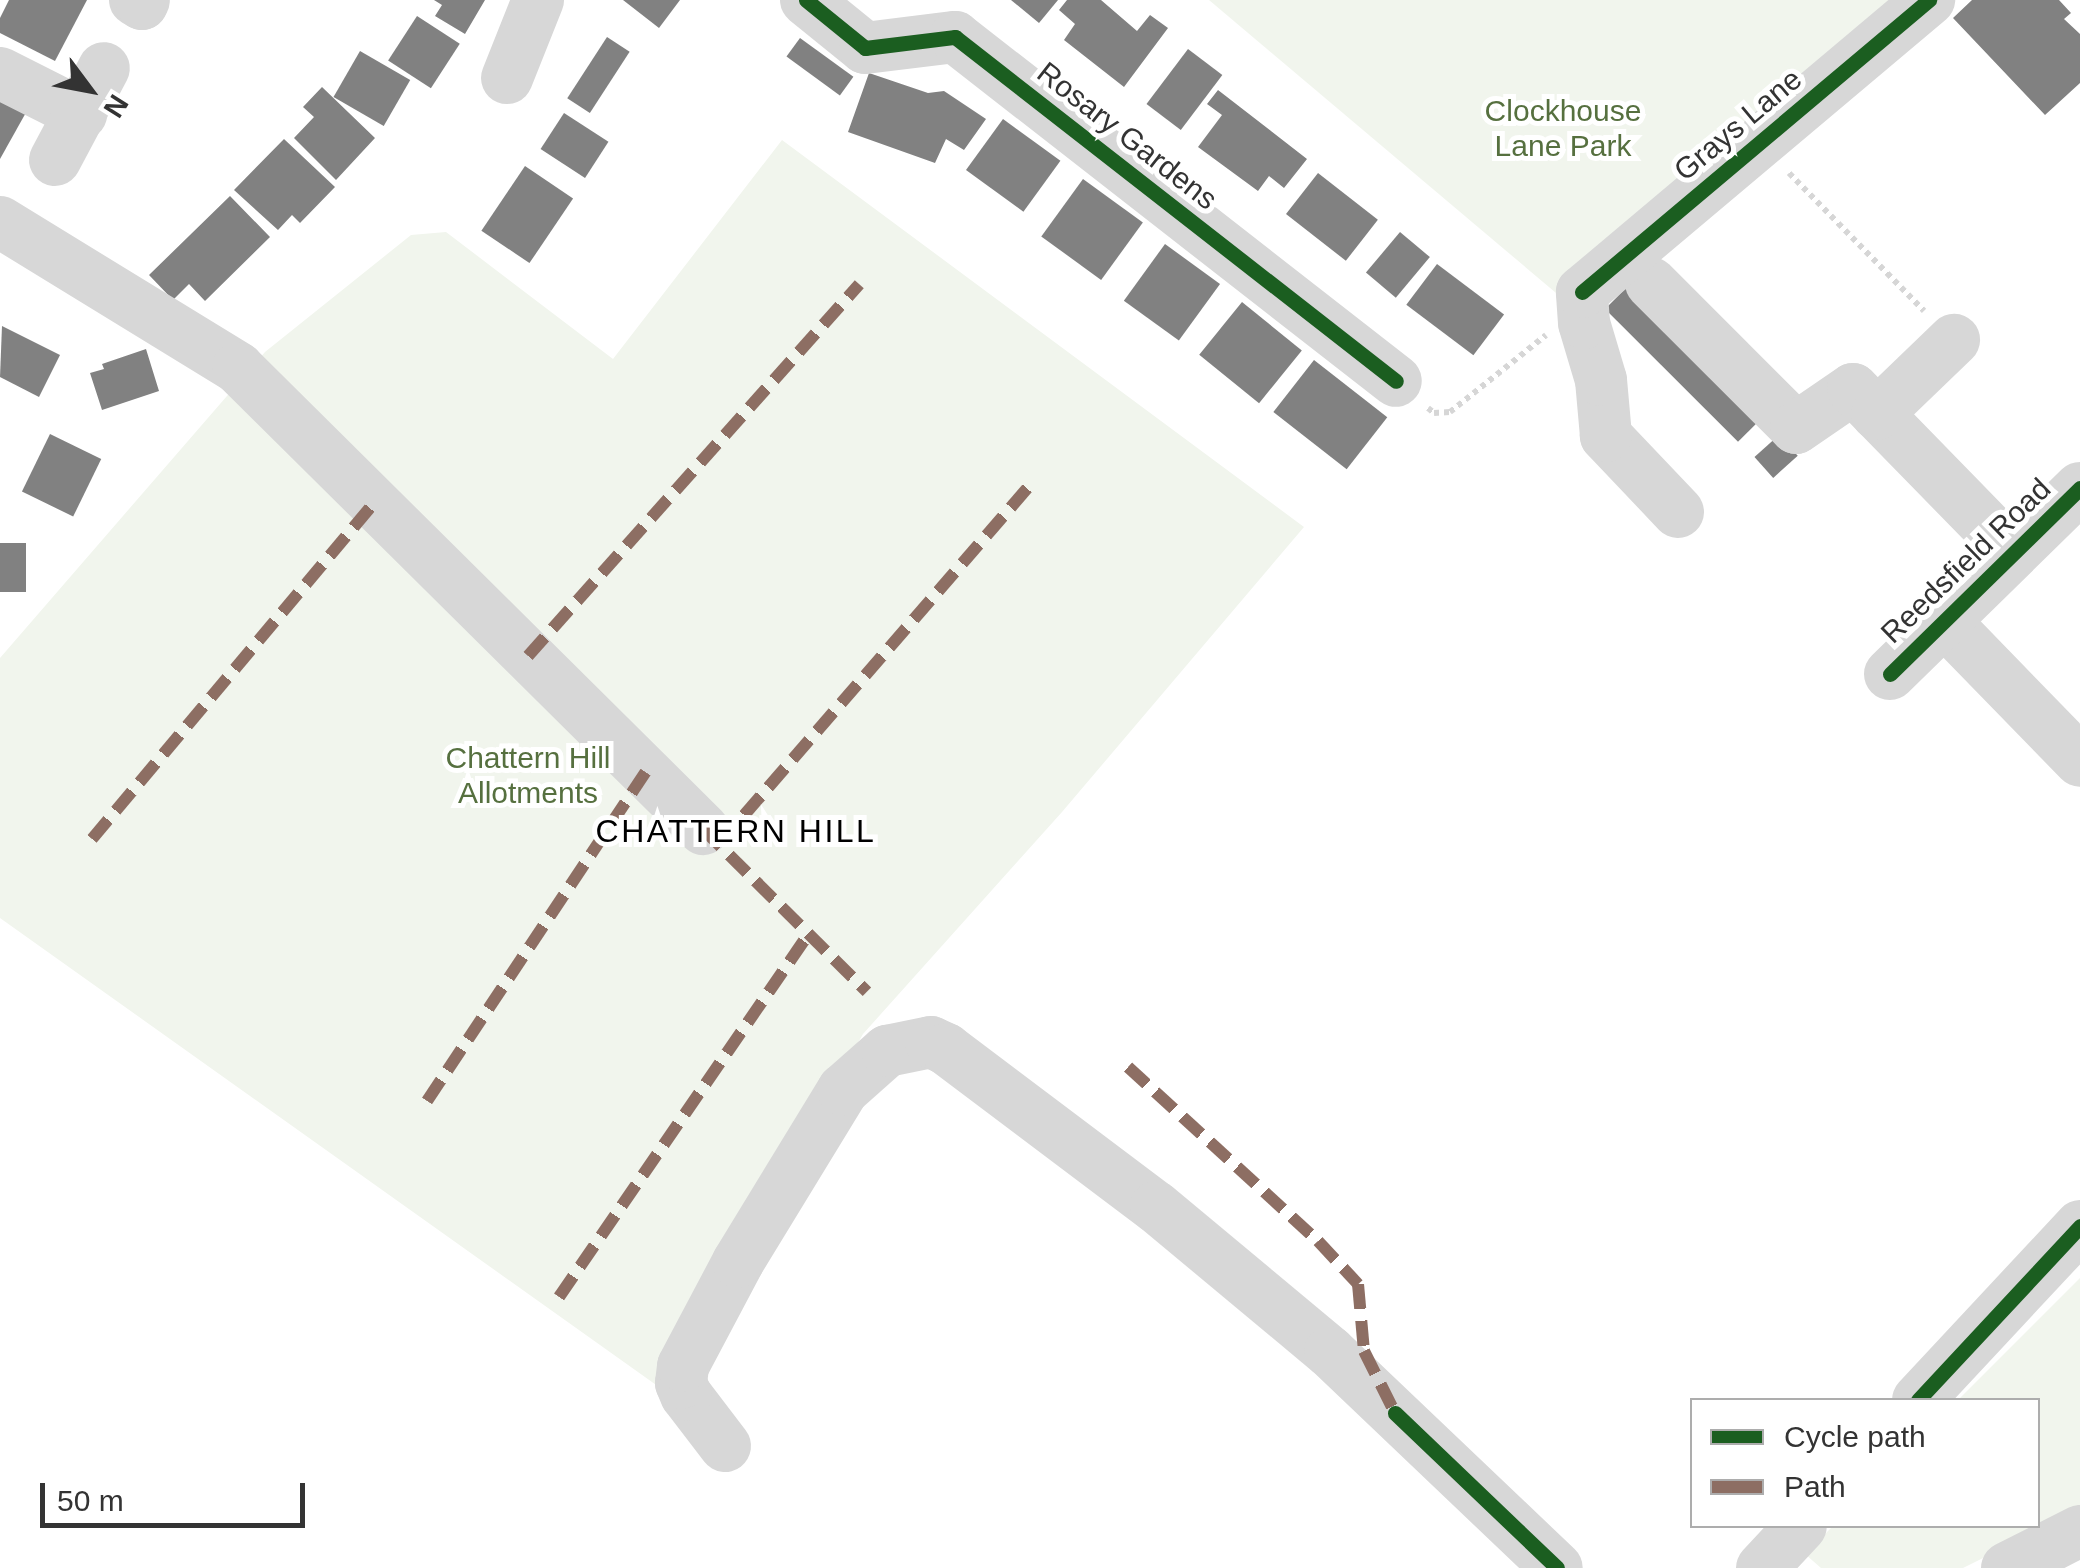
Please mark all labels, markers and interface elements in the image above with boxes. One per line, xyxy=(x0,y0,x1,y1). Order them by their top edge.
north arrow xyxy=(40,40,140,140)
street label: Rosary Gardens xyxy=(1030,55,1224,217)
street label: Grays Lane xyxy=(1667,61,1809,189)
text: N xyxy=(97,89,134,123)
park label: Clockhouse Lane Park xyxy=(1485,93,1641,164)
street label: Reedsfield Road xyxy=(1874,471,2058,651)
park label: Chattern Hill Allotments xyxy=(445,740,611,810)
district label: CHATTERN HILL xyxy=(596,812,876,850)
legend xyxy=(1690,1398,2040,1528)
text: Cycle path xyxy=(1784,1420,1926,1453)
scale bar xyxy=(45,1463,310,1525)
text: Path xyxy=(1784,1470,1846,1503)
text: 50 m xyxy=(57,1484,124,1517)

